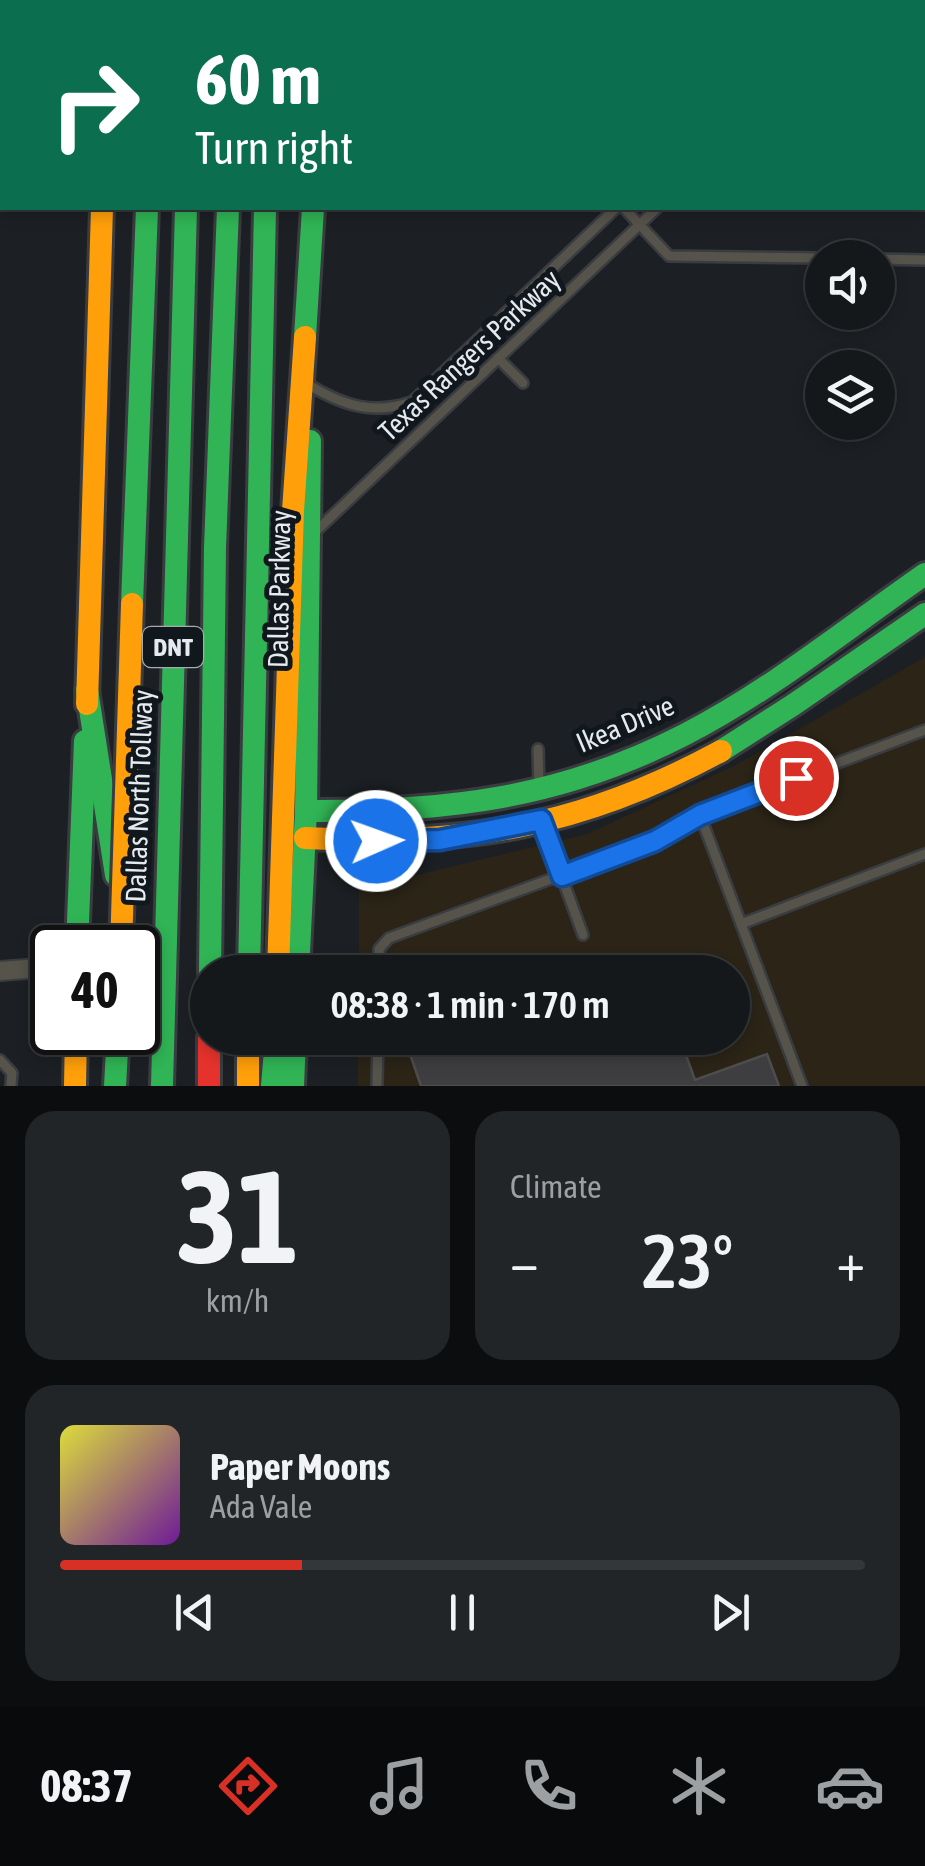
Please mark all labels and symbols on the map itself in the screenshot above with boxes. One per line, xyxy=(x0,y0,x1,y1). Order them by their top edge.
street label: Texas Rangers Parkway xyxy=(372,263,566,447)
street label: Dallas Parkway xyxy=(262,510,296,668)
road number: DNT xyxy=(143,627,203,667)
street label: Dallas North Tollway xyxy=(119,689,159,903)
street label: Ikea Drive xyxy=(571,689,679,759)
pin xyxy=(754,736,839,821)
position arrow xyxy=(324,789,428,893)
speed limit sign: 40 xyxy=(30,925,160,1055)

